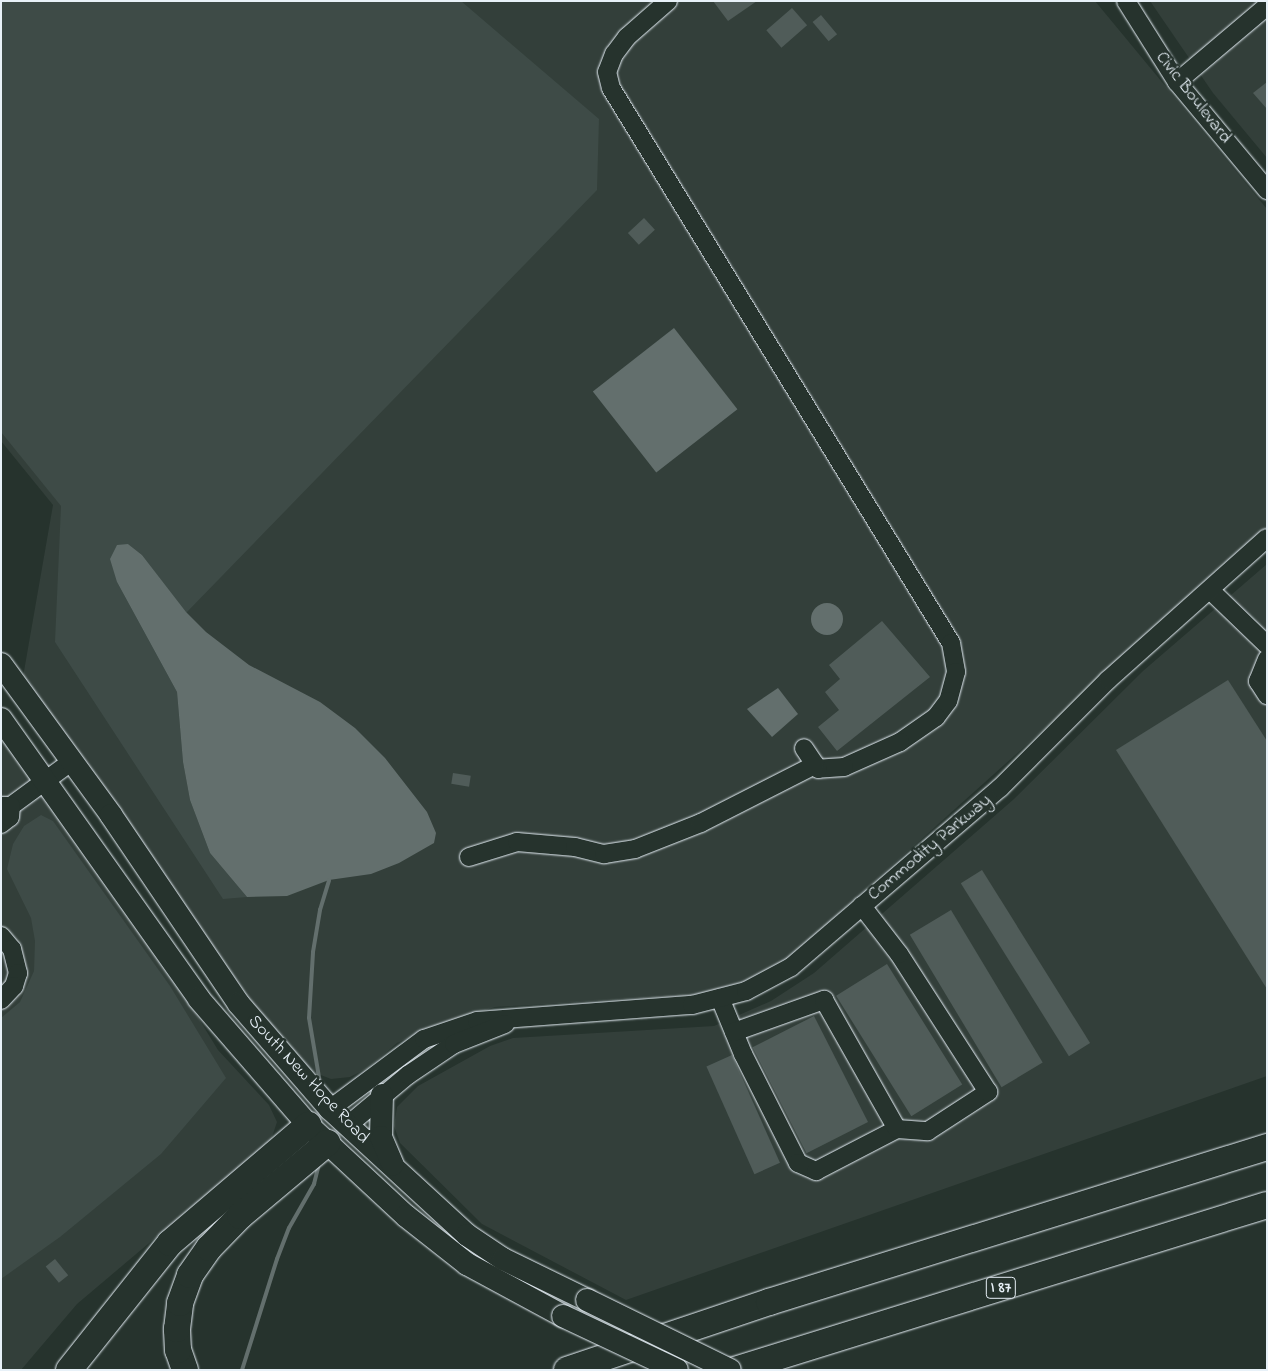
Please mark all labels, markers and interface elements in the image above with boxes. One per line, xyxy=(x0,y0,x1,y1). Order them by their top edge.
street label: Civic Boulevard xyxy=(1150,48,1236,148)
street label: Commodity Parkway xyxy=(864,790,996,906)
street label: South New Hope Road xyxy=(243,1011,373,1149)
road number: I 87 xyxy=(985,1275,1017,1302)

